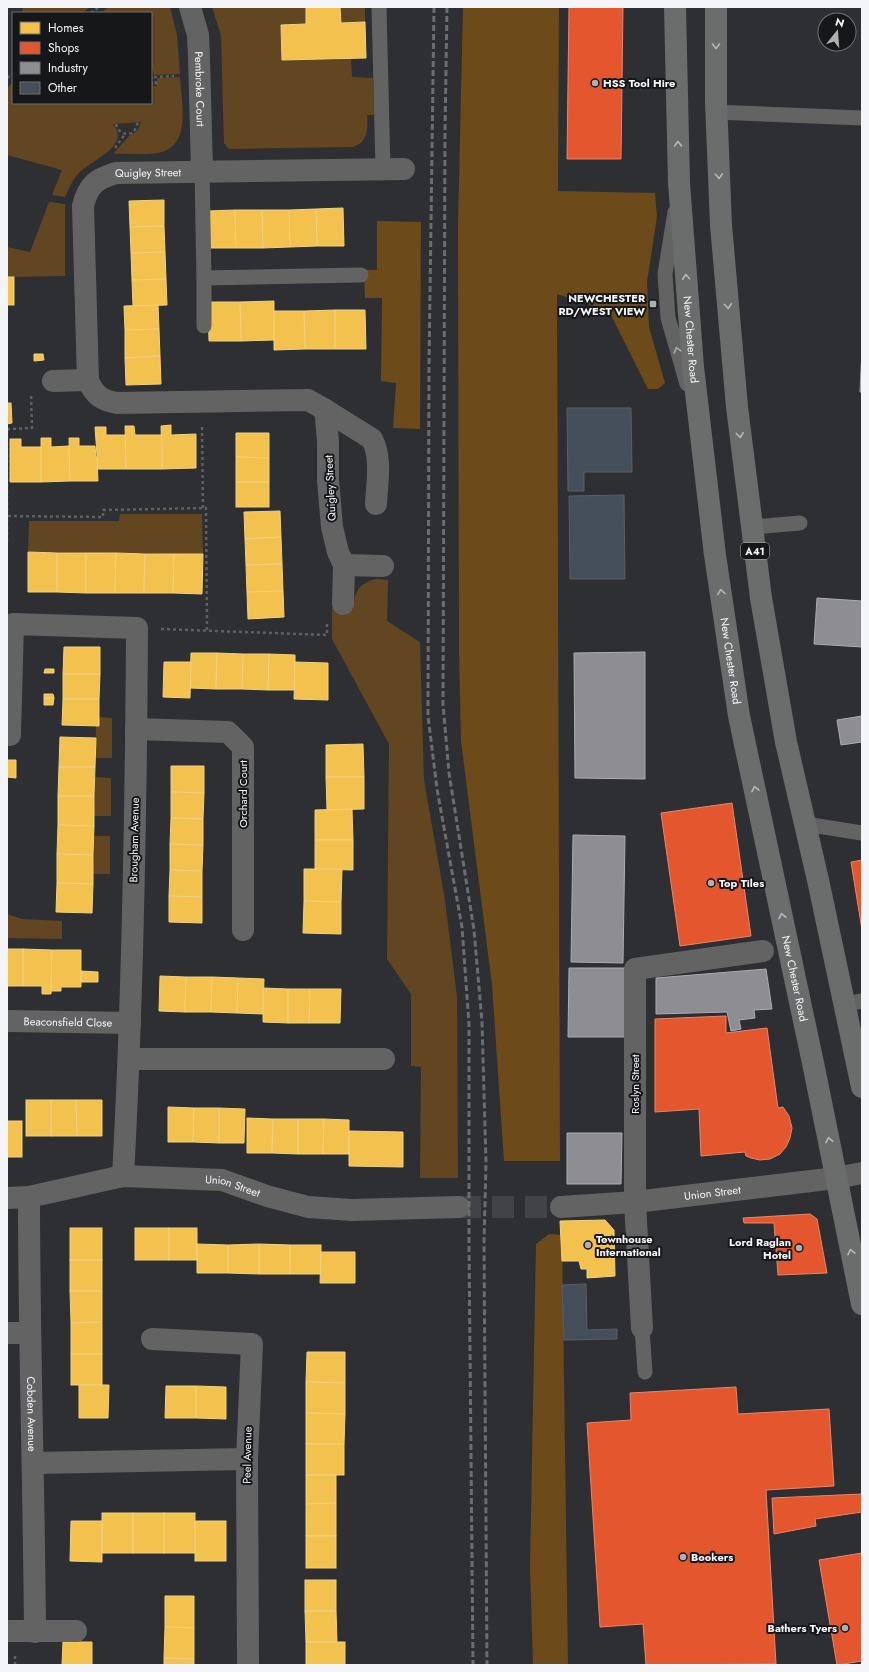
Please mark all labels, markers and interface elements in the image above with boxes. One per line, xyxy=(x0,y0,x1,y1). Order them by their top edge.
legend xyxy=(12,12,152,104)
north arrow xyxy=(817,12,857,52)
text: N xyxy=(833,14,846,31)
text: Homes xyxy=(48,19,84,37)
text: Shops xyxy=(48,39,79,57)
one-way arrow xyxy=(712,43,720,49)
street label: Pembroke Court xyxy=(191,51,209,127)
text: Industry xyxy=(48,59,89,77)
place label: HSS Tool Hire xyxy=(603,75,675,91)
marker: HSS Tool Hire xyxy=(590,78,600,88)
text: Other xyxy=(48,79,78,97)
one-way arrow xyxy=(674,141,682,147)
street label: Quigley Street xyxy=(115,164,182,181)
one-way arrow xyxy=(715,173,723,179)
one-way arrow xyxy=(682,274,691,280)
place label: NEWCHESTER RD/WEST VIEW xyxy=(558,290,646,319)
street label: New Chester Road xyxy=(680,295,703,384)
marker: NEWCHESTER RD/WEST VIEW xyxy=(648,299,658,309)
one-way arrow xyxy=(724,303,733,309)
one-way arrow xyxy=(673,347,682,354)
one-way arrow xyxy=(735,432,744,438)
street label: Quigley Street xyxy=(320,454,340,521)
road number: A41 xyxy=(741,543,769,559)
one-way arrow xyxy=(717,589,726,595)
street label: New Chester Road xyxy=(716,617,745,705)
street label: Orchard Court xyxy=(235,760,251,828)
one-way arrow xyxy=(751,786,759,792)
street label: Brougham Avenue xyxy=(125,797,143,883)
place label: Top Tiles xyxy=(719,875,764,891)
marker: Top Tiles xyxy=(706,878,716,888)
one-way arrow xyxy=(778,913,787,919)
street label: New Chester Road xyxy=(778,934,812,1023)
street label: Beaconsfield Close xyxy=(24,1013,113,1031)
street label: Roslyn Street xyxy=(627,1054,643,1114)
one-way arrow xyxy=(825,1136,833,1143)
street label: Union Street xyxy=(205,1171,263,1201)
street label: Union Street xyxy=(683,1181,742,1204)
place label: Townhouse International xyxy=(596,1231,661,1260)
place label: Lord Raglan Hotel xyxy=(729,1234,791,1263)
marker: Townhouse International xyxy=(583,1240,593,1250)
marker: Lord Raglan Hotel xyxy=(794,1243,804,1253)
one-way arrow xyxy=(848,1249,856,1255)
street label: Cobden Avenue xyxy=(23,1376,40,1452)
street label: Peel Avenue xyxy=(239,1426,256,1484)
place label: Bookers xyxy=(691,1549,733,1565)
marker: Bookers xyxy=(678,1552,688,1562)
place label: Bathers Tyers xyxy=(768,1620,837,1636)
marker: Bathers Tyers xyxy=(840,1623,850,1633)

